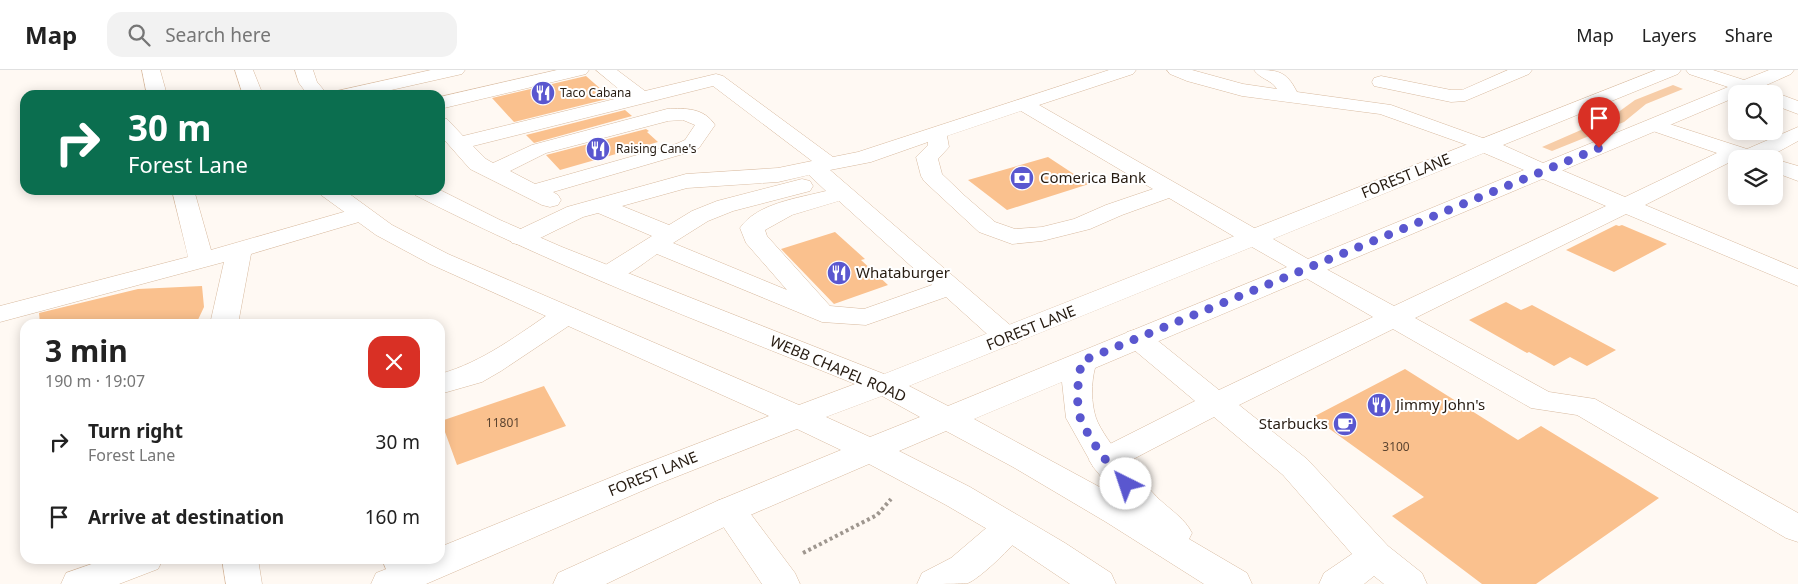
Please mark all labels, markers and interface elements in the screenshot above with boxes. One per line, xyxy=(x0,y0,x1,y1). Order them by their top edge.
search box xyxy=(107,12,457,57)
text: Map xyxy=(25,18,77,51)
icon: search xyxy=(125,21,153,49)
text: Search here xyxy=(165,22,271,48)
text: Map xyxy=(1576,23,1614,47)
text: Layers xyxy=(1642,23,1697,47)
text: Share xyxy=(1725,23,1773,47)
restaurant icon: Taco Cabana xyxy=(530,80,556,106)
place label: Taco Cabana xyxy=(560,84,631,101)
map controls xyxy=(1728,85,1783,205)
button: search xyxy=(1728,85,1783,140)
pin xyxy=(1578,97,1620,148)
text: 30 m xyxy=(128,104,211,151)
icon: arrive xyxy=(1585,104,1613,132)
icon: right xyxy=(45,110,110,175)
restaurant icon: Raising Cane's xyxy=(585,136,611,162)
place label: Raising Cane's xyxy=(616,140,697,157)
street label: FOREST LANE xyxy=(1358,148,1453,202)
text: Forest Lane xyxy=(128,149,248,179)
button: layers xyxy=(1728,150,1783,205)
bank icon: Comerica Bank xyxy=(1009,165,1035,191)
place label: Comerica Bank xyxy=(1040,167,1146,187)
restaurant icon: Whataburger xyxy=(826,260,852,286)
place label: Whataburger xyxy=(856,262,950,282)
street label: FOREST LANE xyxy=(983,300,1078,354)
text: 3 min xyxy=(45,330,128,371)
street label: WEBB CHAPEL ROAD xyxy=(767,330,910,406)
button: close xyxy=(368,336,420,388)
text: 190 m · 19:07 xyxy=(45,370,145,392)
restaurant icon: Jimmy John's xyxy=(1366,392,1392,418)
place label: Jimmy John's xyxy=(1394,394,1485,414)
cafe icon: Starbucks xyxy=(1332,411,1358,437)
place label: Starbucks xyxy=(1259,413,1328,433)
house number: 11801 xyxy=(486,414,520,431)
text: Turn right xyxy=(88,418,183,444)
icon: right xyxy=(45,428,73,456)
text: 30 m xyxy=(376,429,420,455)
house number: 3100 xyxy=(1382,438,1410,455)
text: Forest Lane xyxy=(88,444,175,466)
street label: FOREST LANE xyxy=(605,446,700,500)
position arrow xyxy=(1099,457,1151,509)
icon: arrive xyxy=(45,503,73,531)
text: Arrive at destination xyxy=(88,504,284,530)
text: 160 m xyxy=(365,504,420,530)

